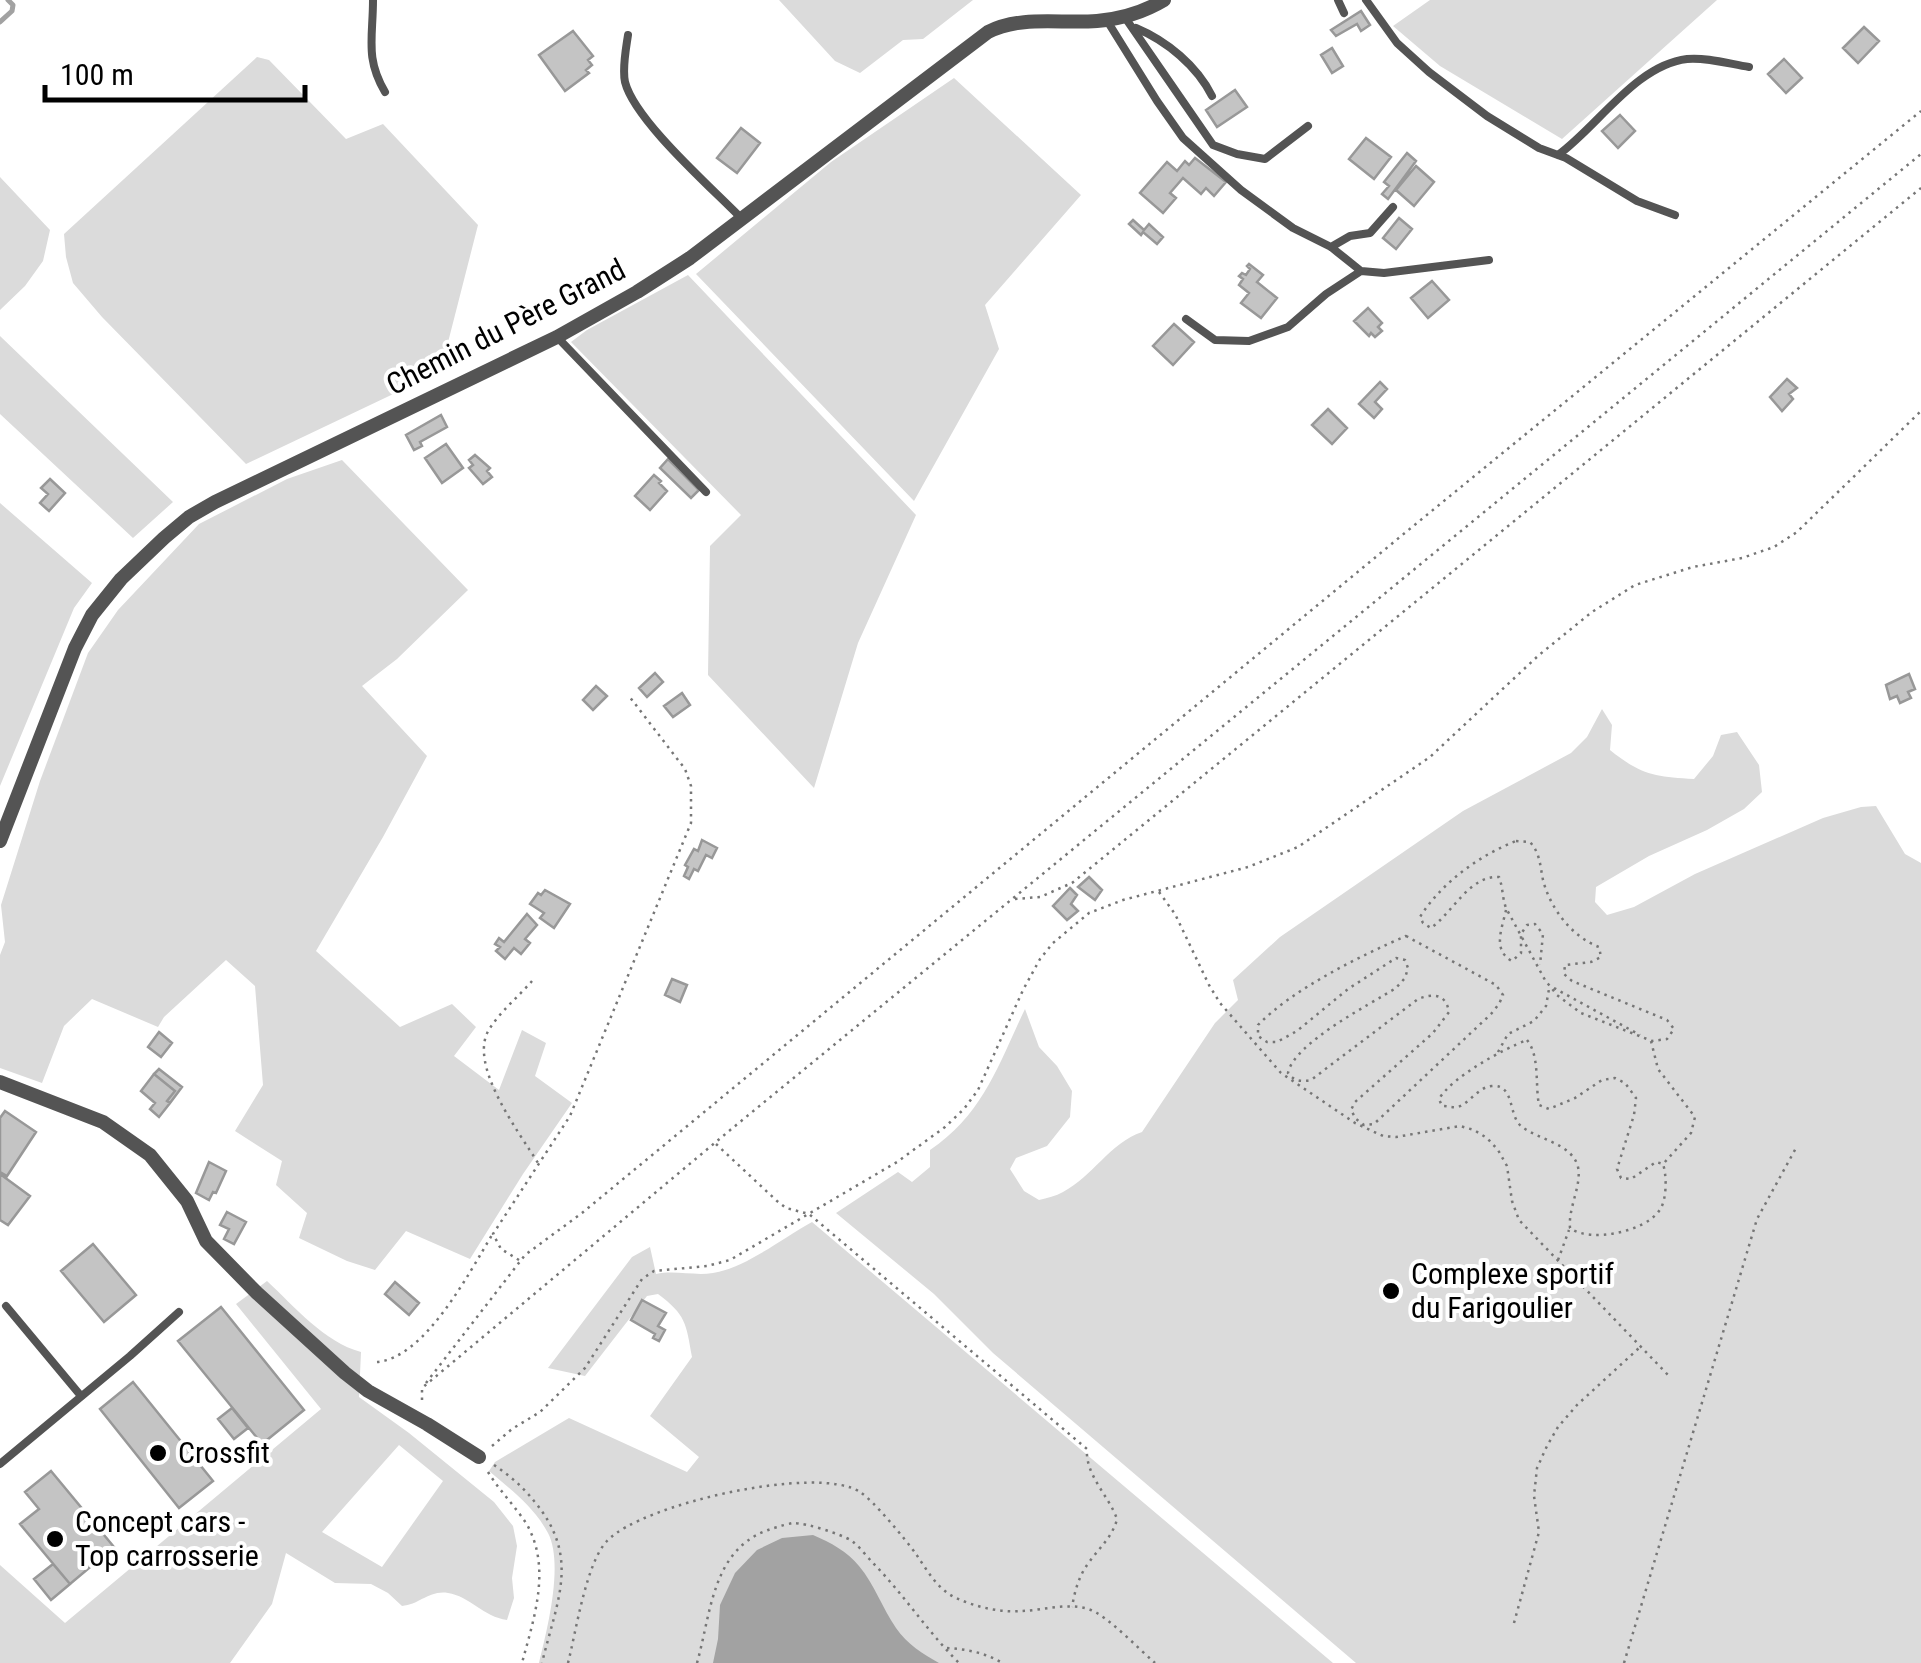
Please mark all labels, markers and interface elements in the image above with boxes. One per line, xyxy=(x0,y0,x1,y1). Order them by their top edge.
scale bar xyxy=(45,40,305,102)
text: 100 m xyxy=(60,57,134,92)
street label: Chemin du Père Grand xyxy=(381,251,631,402)
place label: Complexe sportif du Farigoulier xyxy=(1411,1256,1614,1325)
marker: Complexe sportif du Farigoulier xyxy=(1380,1280,1402,1302)
place label: Crossfit xyxy=(178,1435,270,1470)
marker: Crossfit xyxy=(147,1442,169,1464)
place label: Concept cars - Top carrosserie xyxy=(75,1504,259,1573)
marker: Concept cars - Top carrosserie xyxy=(44,1528,66,1550)

